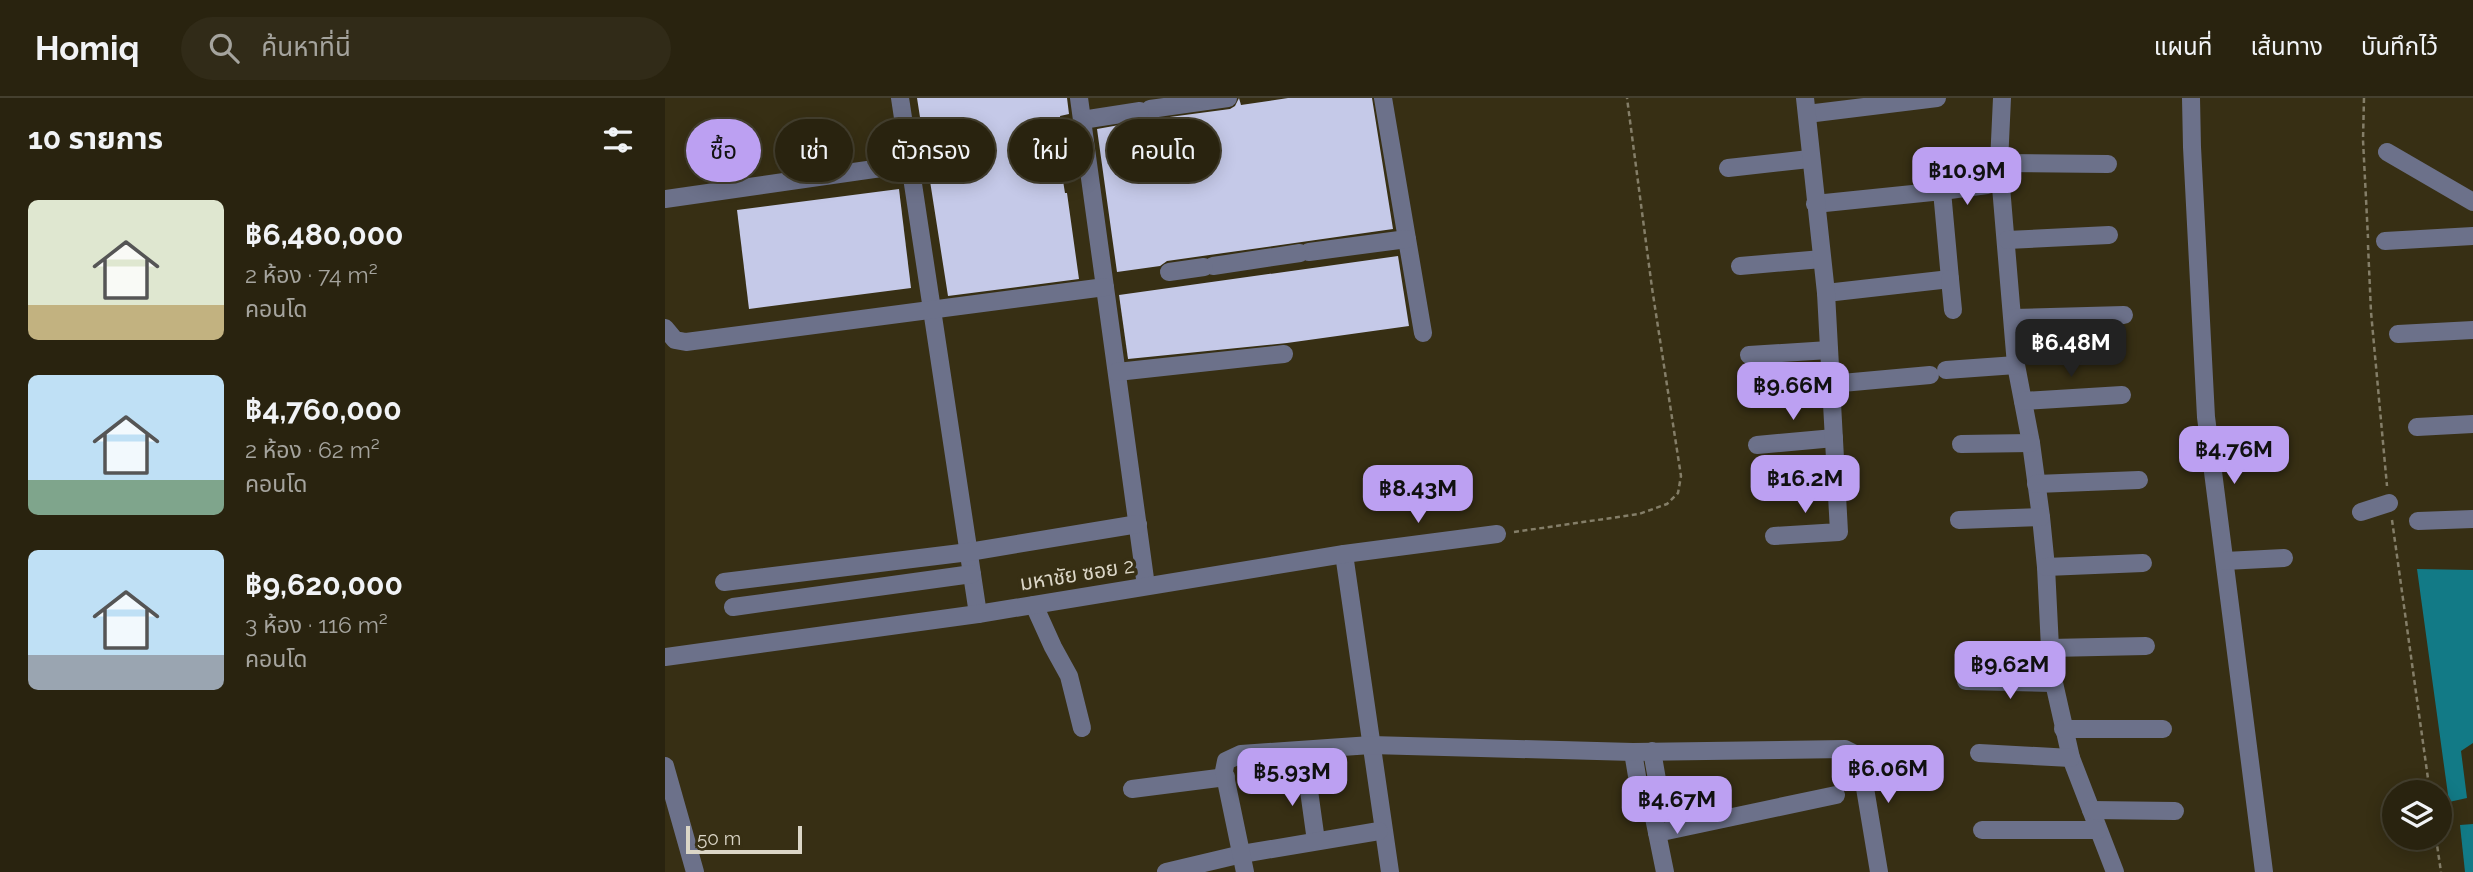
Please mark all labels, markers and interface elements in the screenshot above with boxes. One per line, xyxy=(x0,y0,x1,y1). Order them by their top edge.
search box xyxy=(181,17,671,80)
text: Homiq xyxy=(35,29,139,68)
icon: search xyxy=(205,29,243,67)
text: ค้นหาที่นี่ xyxy=(261,32,351,62)
text: แผนที่ xyxy=(2154,32,2212,61)
text: เส้นทาง xyxy=(2250,32,2323,61)
text: บันทึกไว้ xyxy=(2361,32,2438,61)
chip: ซื้อ xyxy=(686,119,761,182)
chip: เช่า xyxy=(775,119,853,182)
chip: ตัวกรอง xyxy=(867,119,995,182)
chip: ใหม่ xyxy=(1009,119,1093,182)
chip: คอนโด xyxy=(1107,119,1220,182)
text: 10 รายการ xyxy=(28,121,163,156)
icon: filters xyxy=(599,121,637,159)
pin: ฿10.9M xyxy=(1910,148,2024,207)
text: ฿10.9M xyxy=(1928,156,2006,183)
text: ฿6,480,000 xyxy=(245,217,404,252)
icon: home xyxy=(84,228,168,312)
text: 2 ห้อง · 74 m² xyxy=(245,261,378,288)
text: คอนโด xyxy=(245,295,307,322)
pin: ฿6.48M xyxy=(2014,320,2128,379)
text: ฿6.48M xyxy=(2031,328,2111,355)
pin: ฿9.66M xyxy=(1736,362,1850,422)
text: ฿9.66M xyxy=(1753,371,1833,398)
text: ฿4,760,000 xyxy=(245,392,402,427)
icon: home xyxy=(84,403,168,487)
pin: ฿4.76M xyxy=(2177,426,2291,486)
text: ฿4.76M xyxy=(2195,435,2273,462)
text: 2 ห้อง · 62 m² xyxy=(245,436,380,463)
pin: ฿16.2M xyxy=(1748,456,1862,515)
text: ฿16.2M xyxy=(1767,464,1843,491)
pin: ฿8.43M xyxy=(1361,466,1475,525)
text: คอนโด xyxy=(245,470,307,497)
text: ฿8.43M xyxy=(1379,474,1457,501)
street label: มหาชัย ซอย 2 xyxy=(1018,553,1136,595)
text: ฿9,620,000 xyxy=(245,567,403,602)
icon: home xyxy=(84,578,168,662)
text: 3 ห้อง · 116 m² xyxy=(245,611,388,638)
pin: ฿9.62M xyxy=(1953,642,2067,701)
text: คอนโด xyxy=(245,645,307,672)
text: ฿9.62M xyxy=(1971,650,2049,677)
pin: ฿6.06M xyxy=(1831,746,1945,805)
pin: ฿5.93M xyxy=(1235,748,1349,808)
text: ฿6.06M xyxy=(1848,754,1928,781)
text: ฿5.93M xyxy=(1253,757,1331,784)
pin: ฿4.67M xyxy=(1620,776,1734,836)
map controls xyxy=(2382,780,2452,850)
button: layers xyxy=(2382,780,2452,850)
text: ฿4.67M xyxy=(1638,785,1716,812)
scale bar xyxy=(686,823,801,855)
text: 50 m xyxy=(697,827,741,849)

